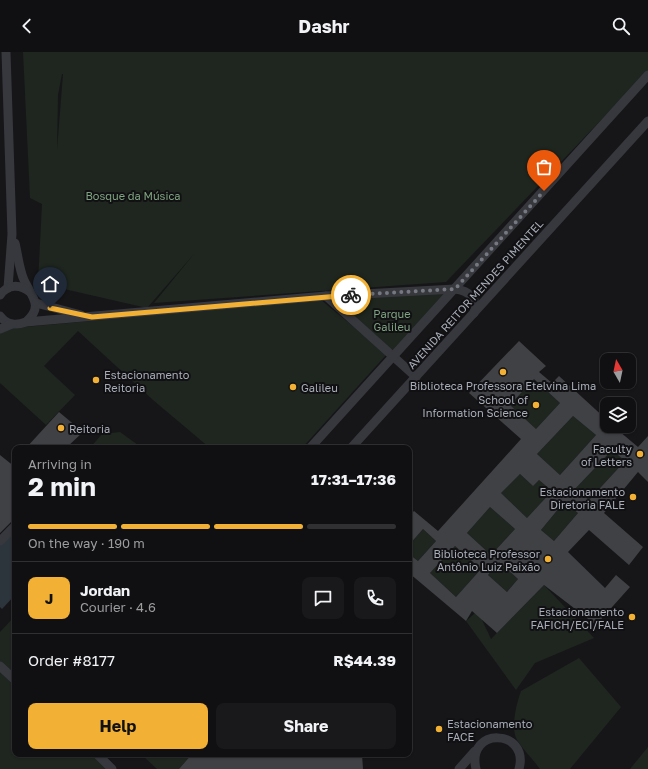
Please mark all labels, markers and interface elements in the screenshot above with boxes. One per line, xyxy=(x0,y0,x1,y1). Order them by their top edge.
icon: back xyxy=(16,15,38,37)
text: Dashr xyxy=(298,15,350,37)
icon: search xyxy=(610,15,632,37)
pin xyxy=(527,150,561,191)
icon: bag xyxy=(533,156,555,178)
park label: Bosque da Música xyxy=(85,189,181,202)
street label: AVENIDA REITOR MENDES PIMENTEL xyxy=(405,216,546,371)
pin xyxy=(33,267,67,308)
icon: home xyxy=(39,273,61,295)
courier xyxy=(331,275,371,315)
icon: bike xyxy=(340,284,362,306)
park label: Parque Galileu xyxy=(373,307,411,333)
north arrow xyxy=(600,353,636,389)
map controls xyxy=(600,353,636,433)
marker: Biblioteca Professora Etelvina Lima xyxy=(498,367,508,377)
place label: Estacionamento Reitoria xyxy=(104,368,190,394)
marker: Estacionamento Reitoria xyxy=(91,375,101,385)
place label: Biblioteca Professora Etelvina Lima xyxy=(410,379,596,392)
place label: Galileu xyxy=(301,381,338,394)
marker: Galileu xyxy=(288,382,298,392)
place label: School of Information Science xyxy=(422,393,528,419)
button: layers xyxy=(600,397,636,433)
marker: School of Information Science xyxy=(531,400,541,410)
place label: Reitoria xyxy=(69,422,110,435)
marker: Reitoria xyxy=(56,423,66,433)
place label: Faculty of Letters xyxy=(581,442,632,468)
marker: Faculty of Letters xyxy=(635,449,645,459)
text: Arriving in xyxy=(28,456,92,472)
text: 17:31–17:36 xyxy=(311,470,396,488)
text: 2 min xyxy=(28,471,96,502)
place label: Estacionamento Diretoria FALE xyxy=(540,485,625,511)
marker: Estacionamento Diretoria FALE xyxy=(628,492,638,502)
text: On the way · 190 m xyxy=(28,535,145,551)
place label: Biblioteca Professor Antônio Luiz Paixão xyxy=(433,547,541,573)
marker: Biblioteca Professor Antônio Luiz Paixão xyxy=(543,554,553,564)
button: chat xyxy=(302,577,344,619)
button: phone xyxy=(354,577,396,619)
text: Jordan xyxy=(80,581,130,599)
text: J xyxy=(45,589,53,607)
text: Courier · 4.6 xyxy=(80,599,156,615)
place label: Estacionamento FAFICH/ECI/FALE xyxy=(531,605,624,631)
marker: Estacionamento FAFICH/ECI/FALE xyxy=(627,612,637,622)
text: Order #8177 xyxy=(28,651,115,669)
text: R$44.39 xyxy=(333,651,396,669)
button: Help xyxy=(28,703,208,749)
button: Share xyxy=(216,703,396,749)
place label: Estacionamento FACE xyxy=(447,717,533,743)
marker: Estacionamento FACE xyxy=(434,724,444,734)

